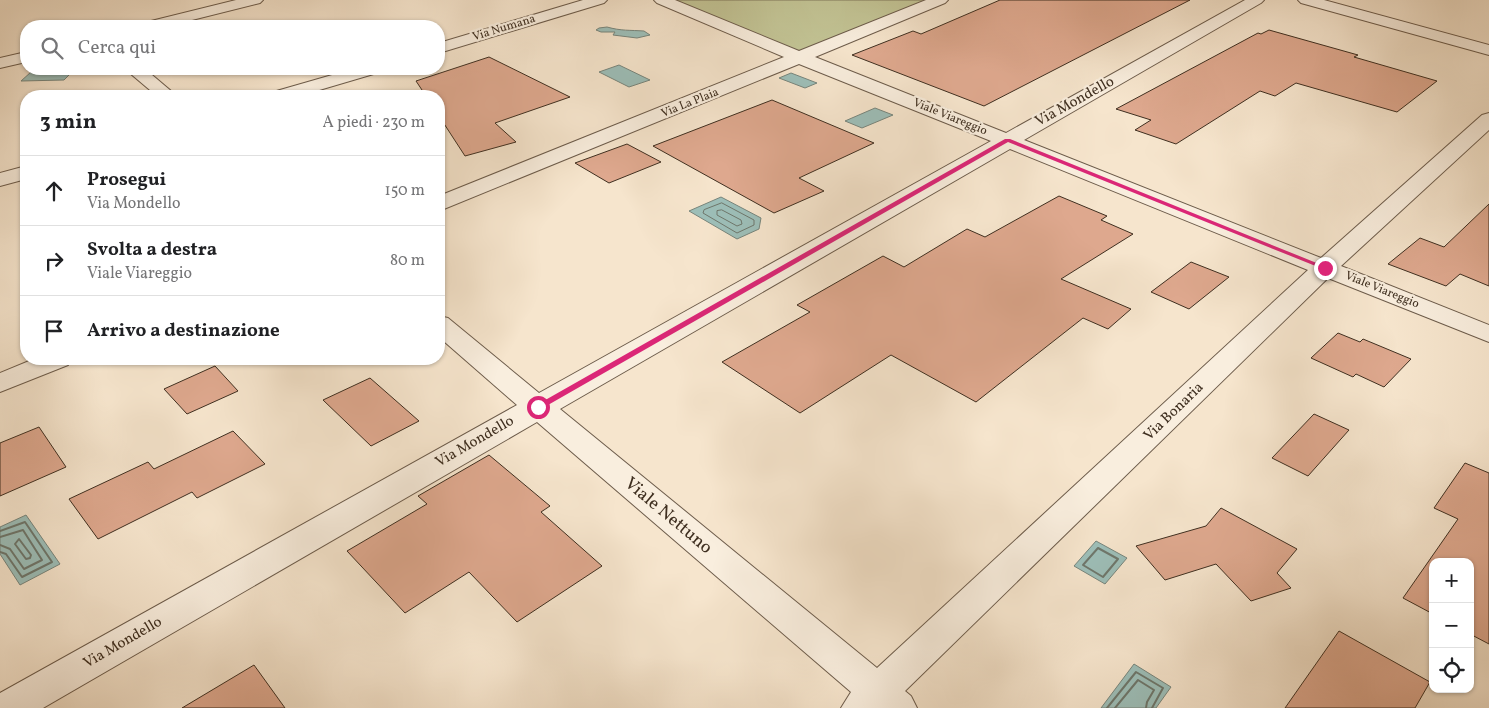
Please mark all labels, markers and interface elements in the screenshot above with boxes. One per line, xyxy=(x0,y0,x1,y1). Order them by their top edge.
street label: Via Numana xyxy=(471,11,537,45)
search box xyxy=(20,20,445,75)
icon: search xyxy=(38,34,66,62)
text: Cerca qui xyxy=(78,35,156,61)
street label: Via Mondello xyxy=(1032,72,1118,132)
street label: Via La Plaia xyxy=(659,84,721,122)
street label: Viale Viareggio xyxy=(911,95,989,139)
text: 3 min xyxy=(40,108,96,137)
text: A piedi · 230 m xyxy=(323,112,425,134)
text: Prosegui xyxy=(87,167,166,193)
icon: ahead xyxy=(40,177,68,205)
text: 150 m xyxy=(384,180,425,202)
text: Via Mondello xyxy=(87,193,181,215)
text: Svolta a destra xyxy=(87,237,217,263)
icon: right xyxy=(40,247,68,275)
text: 80 m xyxy=(390,250,425,272)
route end xyxy=(1314,257,1337,280)
text: Viale Viareggio xyxy=(87,263,192,285)
street label: Viale Viareggio xyxy=(1343,268,1421,312)
icon: arrive xyxy=(40,317,68,345)
text: Arrivo a destinazione xyxy=(87,318,280,344)
street label: Via Bonaria xyxy=(1139,378,1209,446)
route start xyxy=(527,396,550,419)
street label: Via Mondello xyxy=(432,411,518,473)
street label: Viale Nettuno xyxy=(619,472,717,560)
map controls xyxy=(1429,558,1474,693)
button: + xyxy=(1429,558,1474,603)
button: − xyxy=(1429,603,1474,648)
street label: Via Mondello xyxy=(80,612,166,674)
button: locate xyxy=(1429,648,1474,693)

